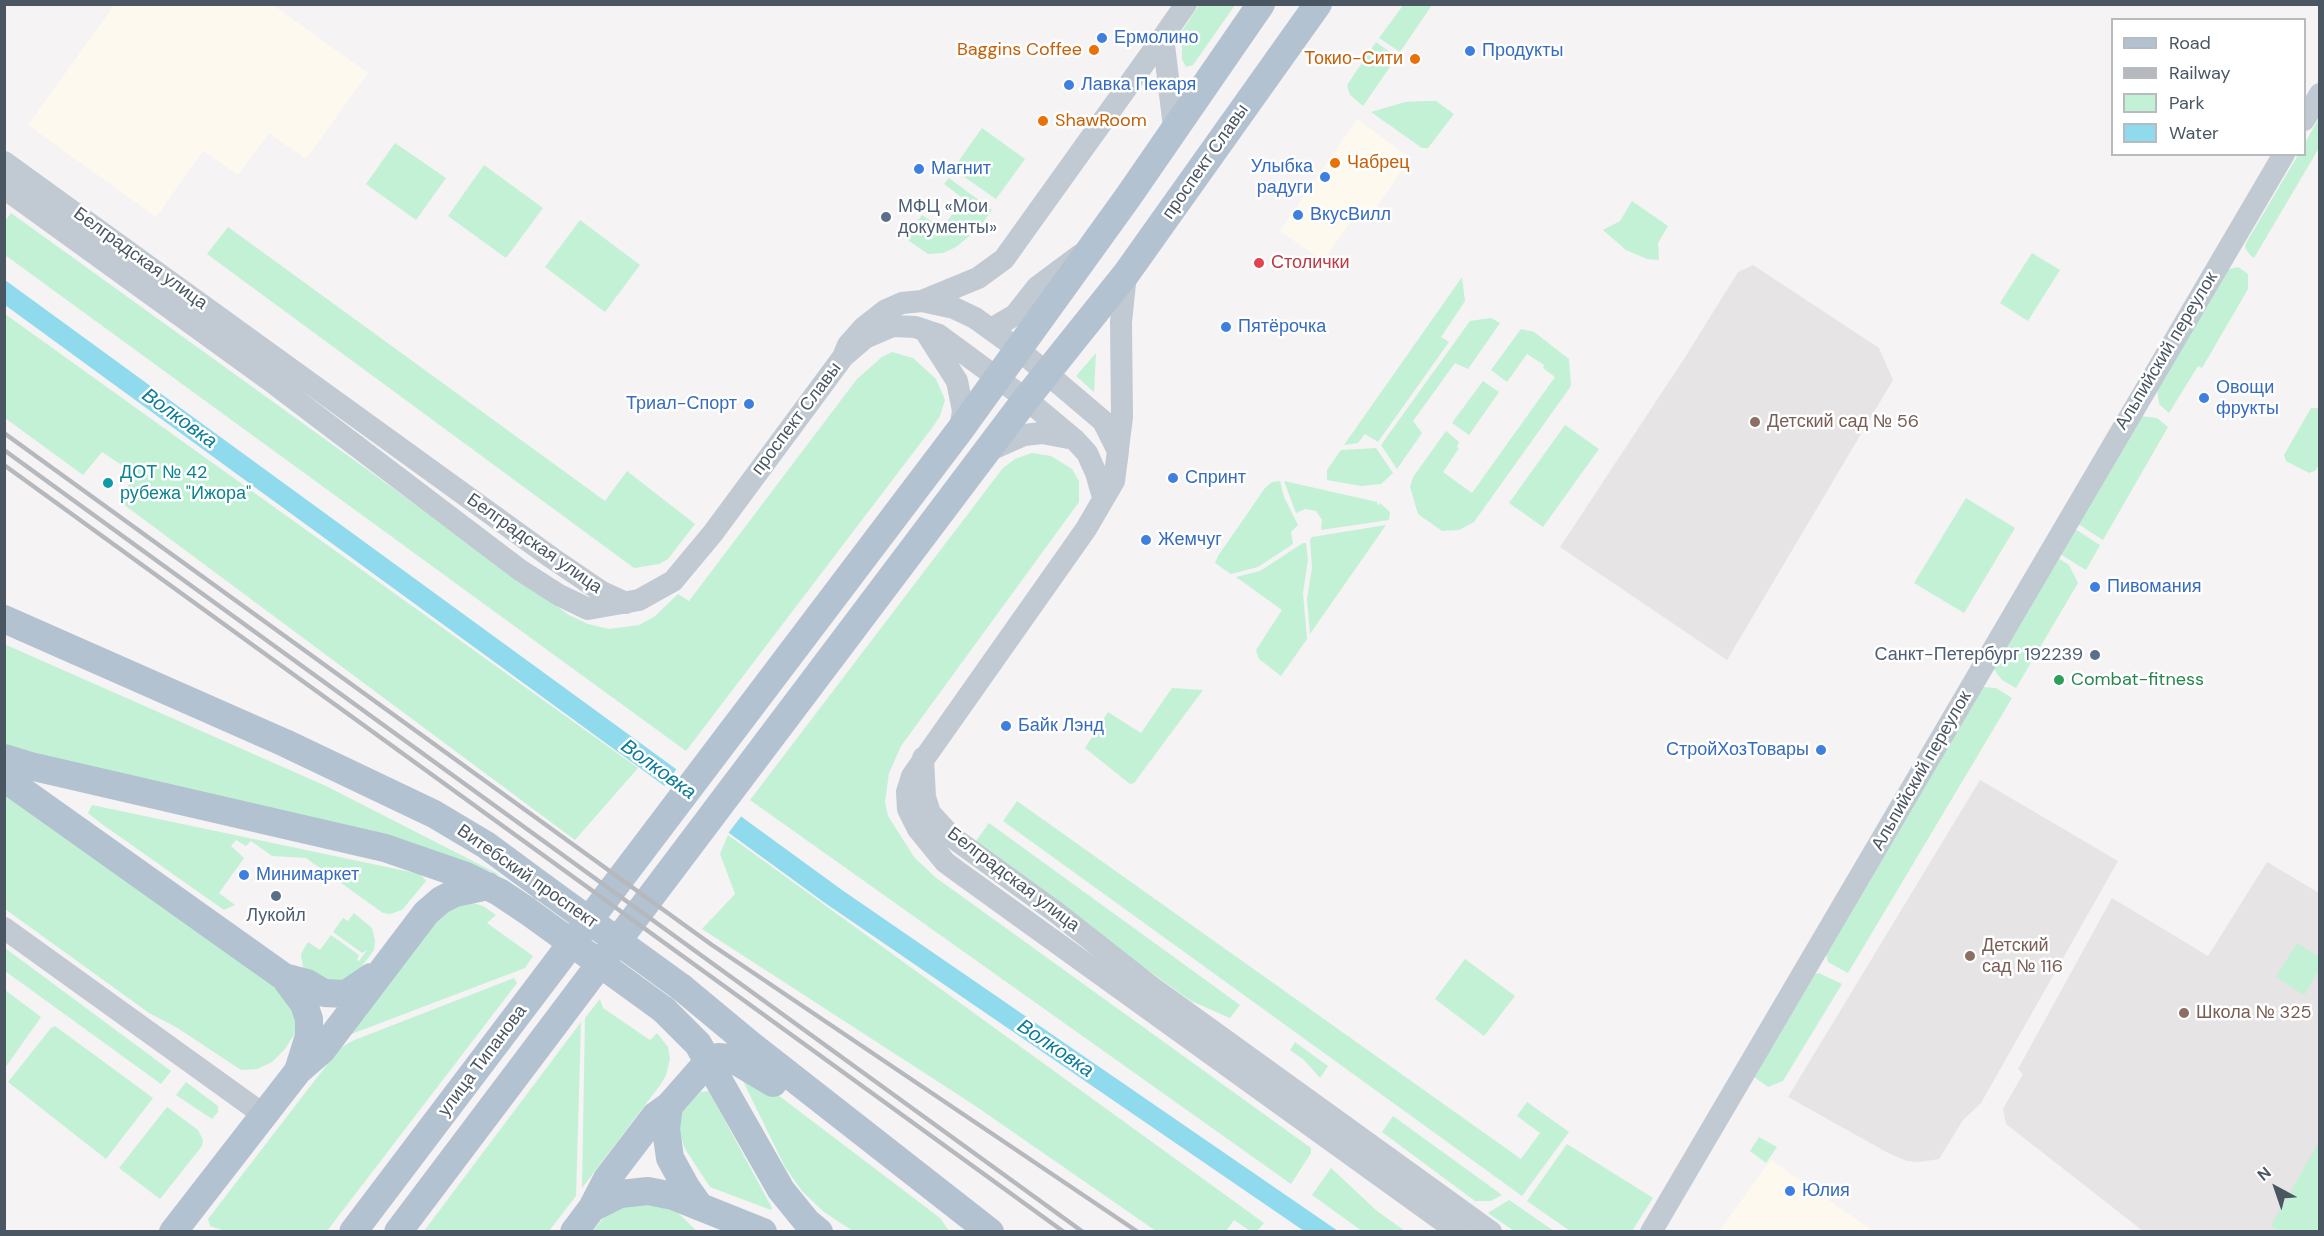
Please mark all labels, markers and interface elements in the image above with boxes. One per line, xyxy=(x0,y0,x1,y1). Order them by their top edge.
legend xyxy=(2111,18,2306,156)
place label: Ермолино xyxy=(1114,27,1199,49)
marker: Ермолино xyxy=(1095,31,1109,45)
text: Road xyxy=(2169,31,2211,55)
place label: Baggins Coffee xyxy=(957,39,1082,61)
place label: Продукты xyxy=(1482,40,1563,62)
marker: Baggins Coffee xyxy=(1087,43,1101,57)
marker: Продукты xyxy=(1463,44,1477,58)
place label: Токио-Сити xyxy=(1304,48,1403,70)
marker: Токио-Сити xyxy=(1408,52,1422,66)
text: Railway xyxy=(2169,61,2231,85)
place label: Лавка Пекаря xyxy=(1081,74,1196,96)
marker: Лавка Пекаря xyxy=(1062,78,1076,92)
text: Park xyxy=(2169,91,2205,115)
street label: проспект Славы xyxy=(1158,100,1254,224)
place label: ShawRoom xyxy=(1055,110,1147,132)
marker: ShawRoom xyxy=(1036,114,1050,128)
text: Water xyxy=(2169,121,2219,145)
place label: Чабрец xyxy=(1347,152,1410,174)
place label: Улыбка радуги xyxy=(1251,156,1313,198)
marker: Чабрец xyxy=(1328,156,1342,170)
place label: Магнит xyxy=(931,158,991,180)
marker: Магнит xyxy=(912,162,926,176)
marker: Улыбка радуги xyxy=(1318,170,1332,184)
place label: МФЦ «Мои документы» xyxy=(898,196,997,238)
street label: Белградская улица xyxy=(69,203,211,315)
place label: ВкусВилл xyxy=(1310,204,1391,226)
marker: ВкусВилл xyxy=(1291,208,1305,222)
marker: МФЦ «Мои документы» xyxy=(879,210,893,224)
place label: Столички xyxy=(1271,252,1350,274)
marker: Столички xyxy=(1252,256,1266,270)
street label: Альпийский переулок xyxy=(2111,268,2223,434)
place label: Пятёрочка xyxy=(1238,316,1326,338)
marker: Пятёрочка xyxy=(1219,320,1233,334)
street label: проспект Славы xyxy=(748,358,846,480)
place label: Овощи фрукты xyxy=(2216,377,2279,420)
water label: Волковка xyxy=(137,384,221,454)
marker: Овощи фрукты xyxy=(2197,391,2211,405)
place label: Триал-Спорт xyxy=(626,393,737,415)
marker: Триал-Спорт xyxy=(742,397,756,411)
place label: Детский сад № 56 xyxy=(1767,411,1919,433)
marker: Детский сад № 56 xyxy=(1748,415,1762,429)
place label: ДОТ № 42 рубежа "Ижора" xyxy=(120,462,251,504)
place label: Спринт xyxy=(1185,467,1246,489)
marker: Спринт xyxy=(1166,471,1180,485)
marker: ДОТ № 42 рубежа "Ижора" xyxy=(101,476,115,490)
street label: Белградская улица xyxy=(462,489,606,599)
place label: Жемчуг xyxy=(1158,529,1222,551)
marker: Жемчуг xyxy=(1139,533,1153,547)
place label: Пивомания xyxy=(2107,576,2201,598)
marker: Пивомания xyxy=(2088,580,2102,594)
place label: Санкт-Петербург 192239 xyxy=(1875,644,2083,666)
marker: Санкт-Петербург 192239 xyxy=(2088,648,2102,662)
place label: Combat-fitness xyxy=(2071,669,2204,691)
marker: Combat-fitness xyxy=(2052,673,2066,687)
street label: Альпийский переулок xyxy=(1868,688,1976,854)
place label: Байк Лэнд xyxy=(1018,715,1104,737)
marker: Байк Лэнд xyxy=(999,719,1013,733)
water label: Волковка xyxy=(616,735,700,805)
place label: СтройХозТовары xyxy=(1666,739,1809,761)
marker: СтройХозТовары xyxy=(1814,743,1828,757)
street label: Витебский проспект xyxy=(453,820,601,934)
street label: Белградская улица xyxy=(943,823,1083,937)
place label: Минимаркет xyxy=(256,864,359,886)
marker: Минимаркет xyxy=(237,868,251,882)
marker: Лукойл xyxy=(269,889,283,903)
place label: Лукойл xyxy=(246,905,306,927)
place label: Детский сад № 116 xyxy=(1982,935,2063,978)
marker: Детский сад № 116 xyxy=(1963,949,1977,963)
street label: улица Типанова xyxy=(434,1001,532,1121)
place label: Школа № 325 xyxy=(2196,1002,2312,1024)
marker: Школа № 325 xyxy=(2177,1006,2191,1020)
water label: Волковка xyxy=(1012,1015,1098,1083)
north arrow xyxy=(2246,1158,2306,1218)
text: N xyxy=(2253,1162,2275,1186)
place label: Юлия xyxy=(1802,1180,1850,1202)
marker: Юлия xyxy=(1783,1184,1797,1198)

